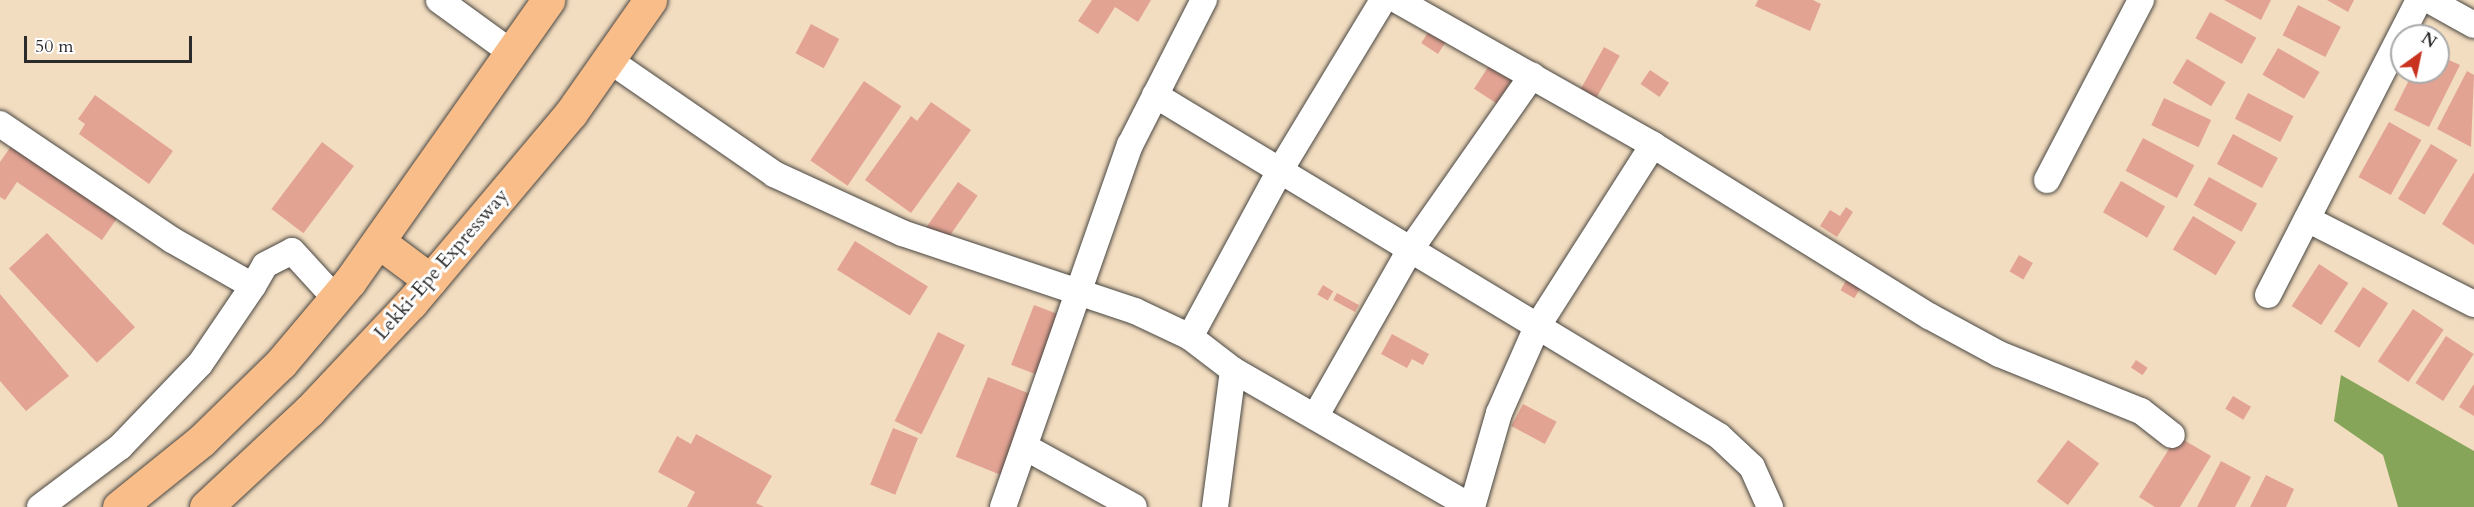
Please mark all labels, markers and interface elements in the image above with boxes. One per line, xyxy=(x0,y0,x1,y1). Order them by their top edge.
scale bar xyxy=(27,24,195,62)
north arrow xyxy=(2390,24,2450,84)
text: N xyxy=(2417,28,2441,54)
text: 50 m xyxy=(35,34,74,59)
street label: Lekki-Epe Expressway xyxy=(369,183,513,345)

